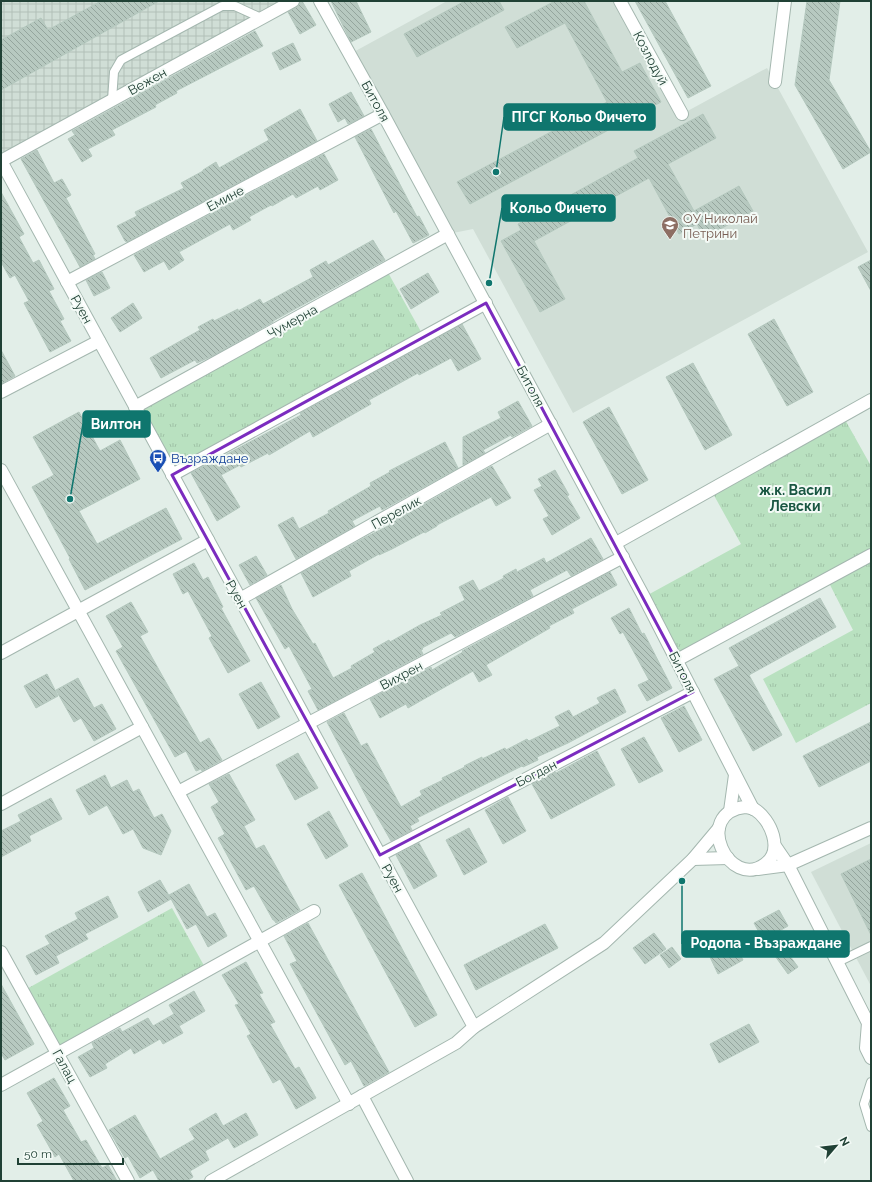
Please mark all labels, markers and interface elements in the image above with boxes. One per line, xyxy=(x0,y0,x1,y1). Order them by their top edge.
street label: Козлодуй xyxy=(630,29,671,88)
street label: Вежен xyxy=(125,65,169,98)
street label: Битоля xyxy=(358,78,393,124)
callout: ПГСГ Кольо Фичето xyxy=(504,104,655,130)
text: ПГСГ Кольо Фичето xyxy=(511,109,647,125)
street label: Емине xyxy=(204,182,247,214)
callout: Кольо Фичето xyxy=(502,195,615,221)
text: Кольо Фичето xyxy=(510,200,607,216)
place label: ОУ Николай Петрини xyxy=(683,211,758,241)
school or university icon: ОУ Николай Петрини xyxy=(660,215,680,240)
street label: Руен xyxy=(68,292,95,326)
street label: Чумерна xyxy=(265,302,320,341)
street label: Битоля xyxy=(514,363,548,409)
callout: Вилтон xyxy=(83,411,150,437)
text: Вилтон xyxy=(91,416,141,432)
bus stop icon: Възраждане xyxy=(148,448,168,473)
place label: Възраждане xyxy=(171,451,249,466)
district label: ж.к. Васил Левски xyxy=(759,482,831,514)
street label: Перелик xyxy=(369,493,424,532)
street label: Руен xyxy=(223,577,250,611)
street label: Битоля xyxy=(666,649,699,695)
street label: Вихрен xyxy=(377,658,425,693)
street label: Богдан xyxy=(513,757,559,790)
street label: Руен xyxy=(379,861,406,895)
callout: Родопа - Възраждане xyxy=(682,931,849,957)
text: Родопа - Възраждане xyxy=(690,935,842,951)
street label: Галац xyxy=(49,1047,80,1086)
north arrow xyxy=(816,1126,856,1166)
text: N xyxy=(837,1135,852,1148)
scale bar xyxy=(18,1140,123,1166)
text: 50 m xyxy=(24,1147,52,1161)

